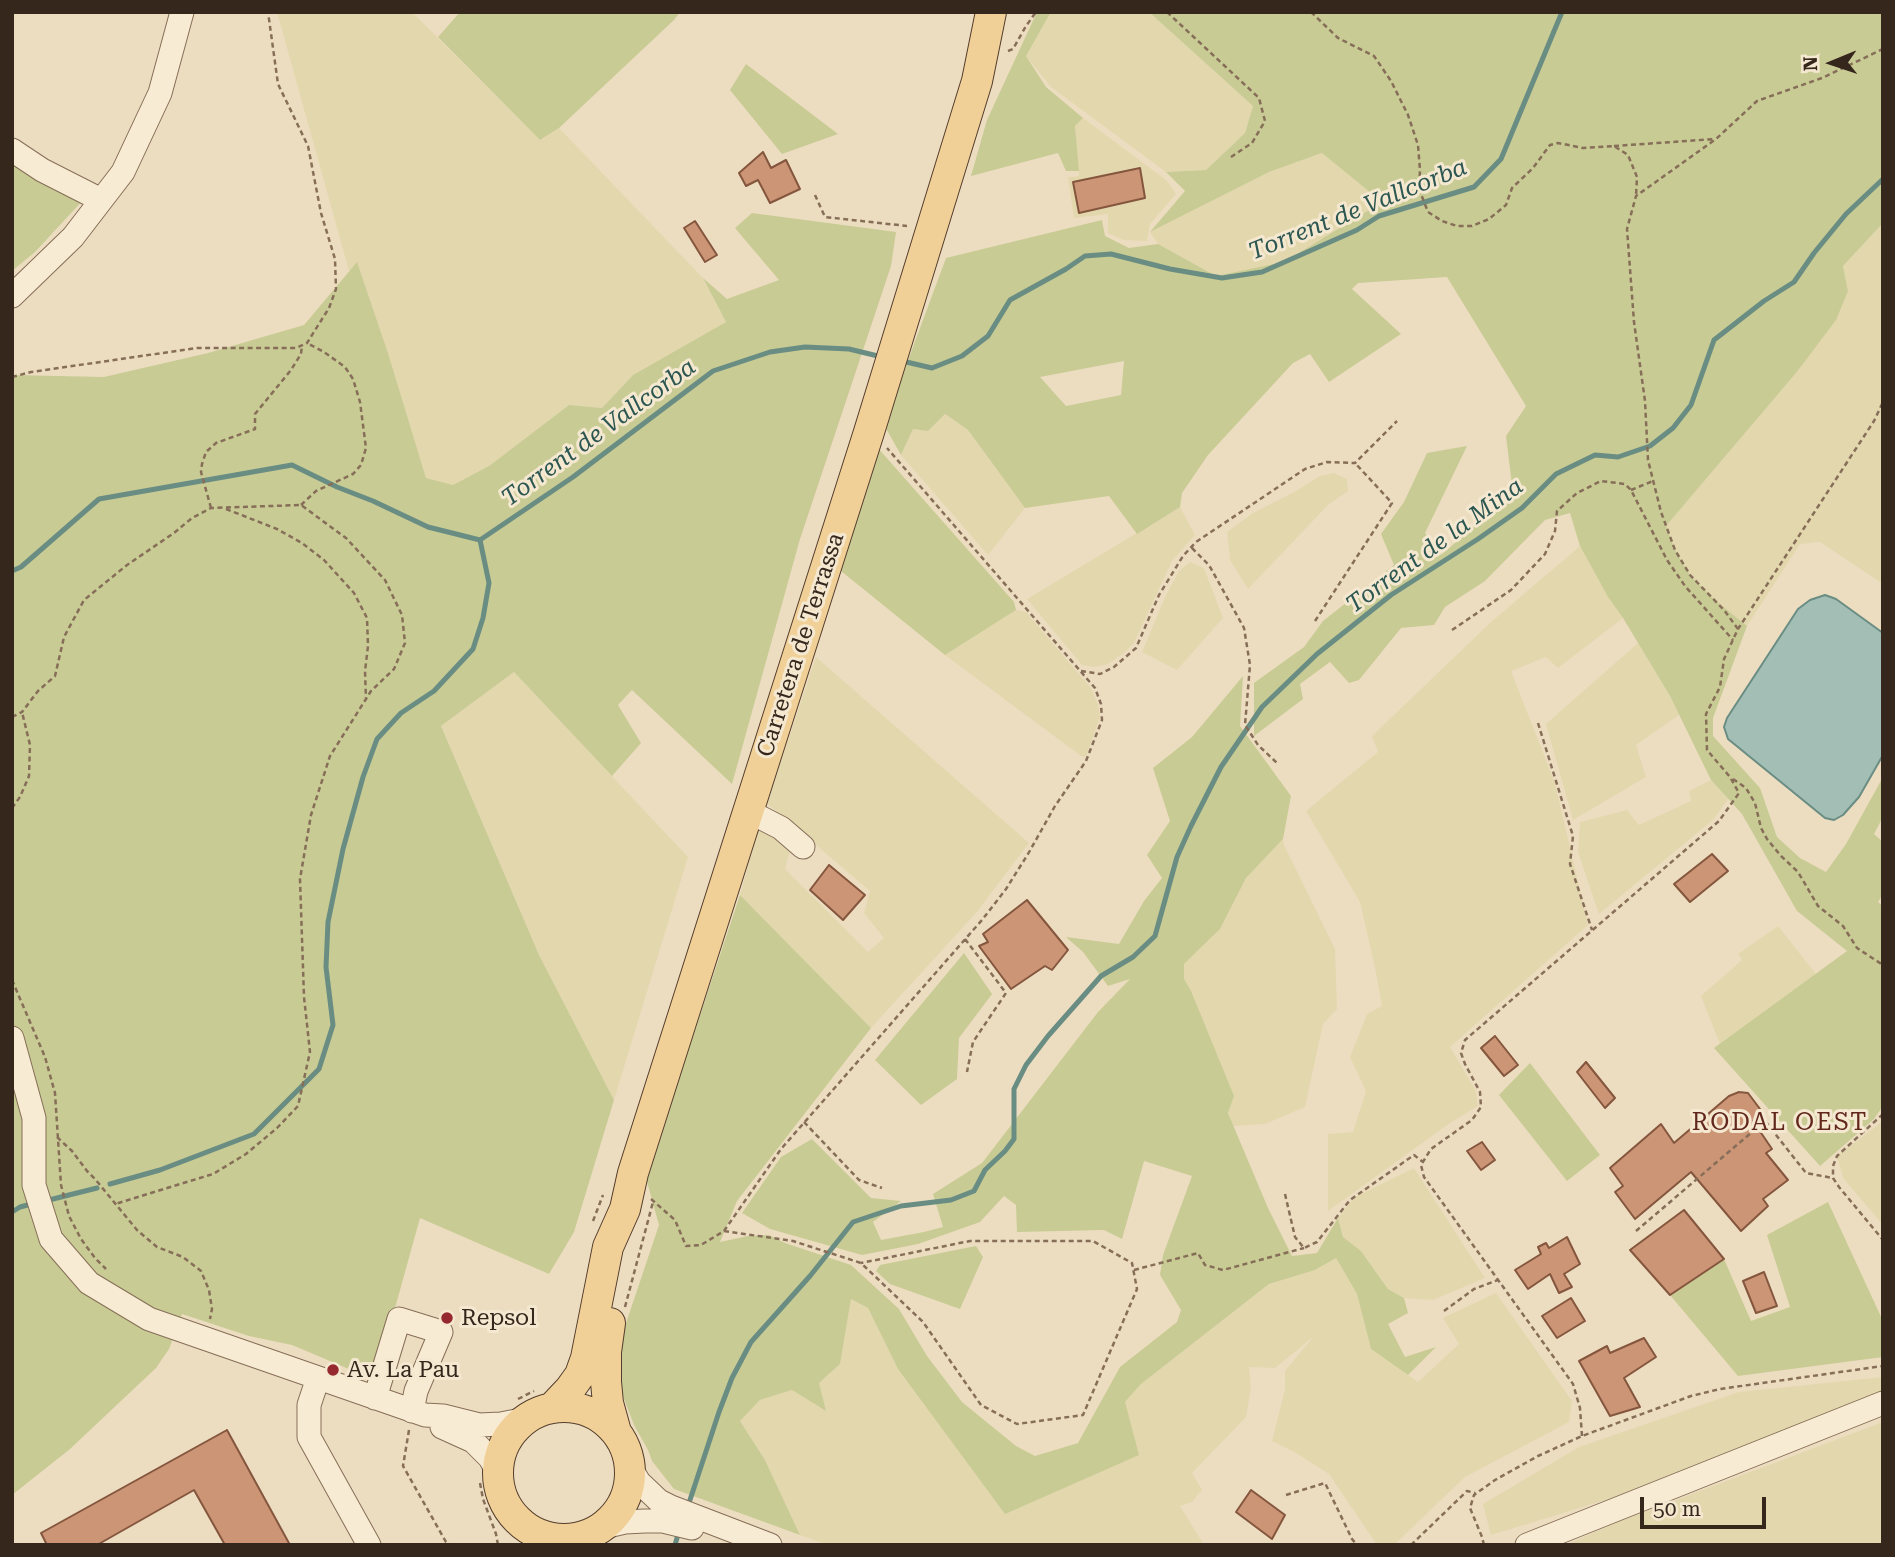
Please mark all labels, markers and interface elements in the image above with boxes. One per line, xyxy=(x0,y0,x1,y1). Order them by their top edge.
north arrow xyxy=(1797,28,1867,98)
text: N xyxy=(1799,56,1822,71)
water label: Torrent de Vallcorba xyxy=(1245,153,1471,267)
water label: Torrent de Vallcorba xyxy=(496,353,702,513)
water label: Torrent de la Mina xyxy=(1341,472,1529,620)
street label: Carretera de Terrassa xyxy=(752,530,850,760)
district label: RODAL OEST xyxy=(1693,1109,1867,1137)
place label: Repsol xyxy=(461,1304,536,1332)
marker: Repsol xyxy=(439,1310,455,1326)
place label: Av. La Pau xyxy=(347,1356,459,1384)
marker: Av. La Pau xyxy=(325,1362,341,1378)
scale bar xyxy=(1643,1484,1769,1528)
text: 50 m xyxy=(1653,1497,1701,1521)

